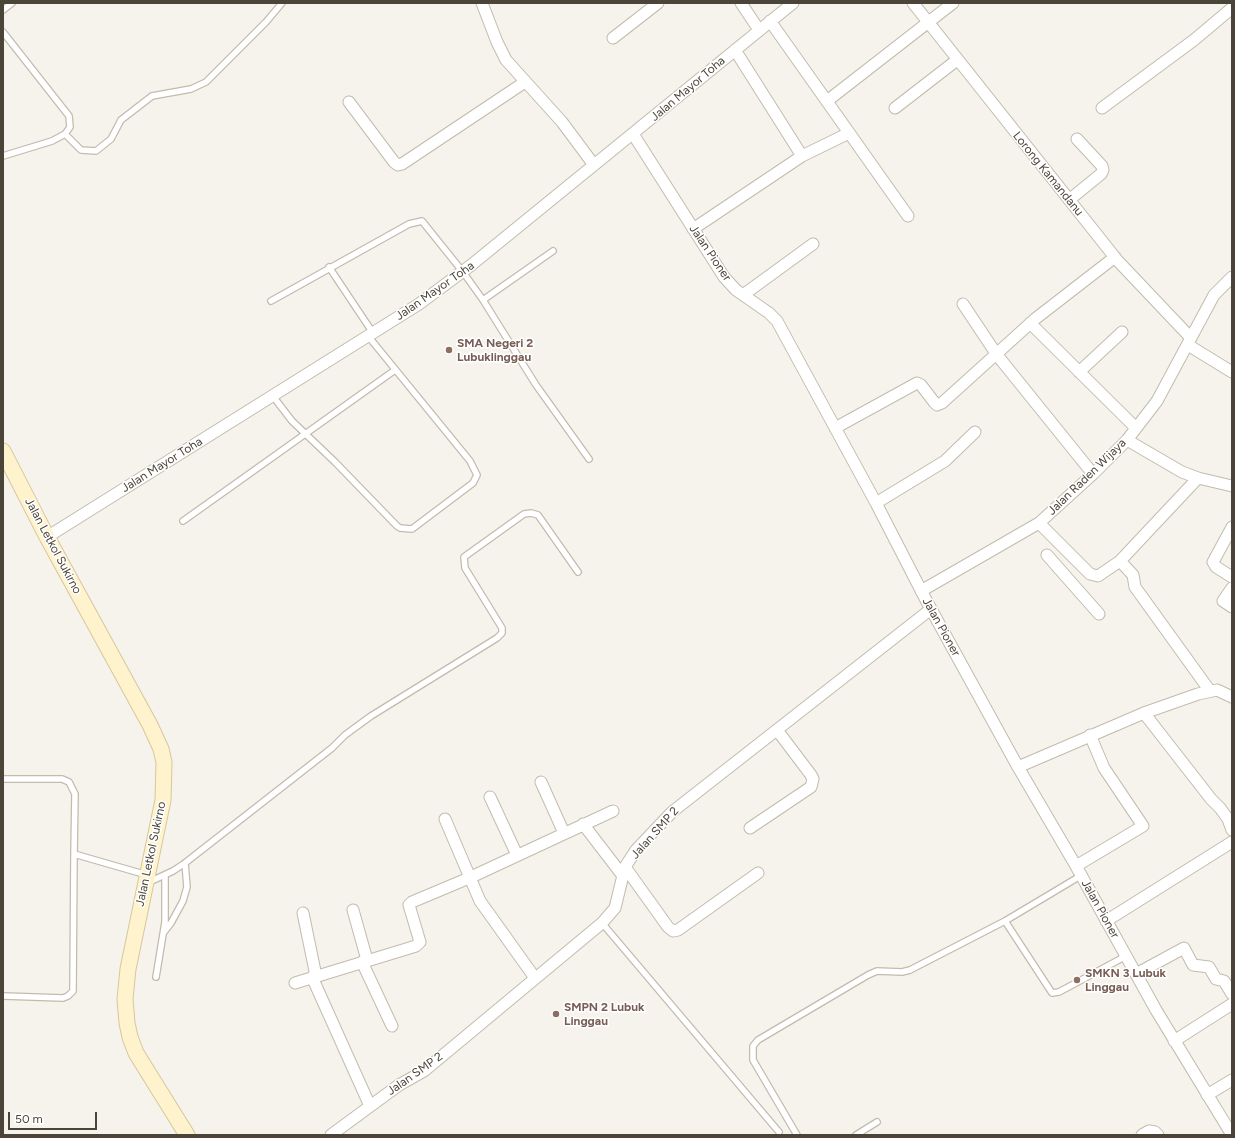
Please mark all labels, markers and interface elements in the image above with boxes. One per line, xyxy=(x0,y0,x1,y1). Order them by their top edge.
street label: Jalan Mayor Toha xyxy=(648,54,728,124)
street label: Lorong Kamandanu xyxy=(1010,129,1086,219)
street label: Jalan Pioner xyxy=(686,222,734,284)
street label: Jalan Mayor Toha xyxy=(393,259,477,323)
place label: SMA Negeri 2 Lubuklinggau xyxy=(457,336,533,364)
marker: SMA Negeri 2 Lubuklinggau xyxy=(444,345,454,355)
street label: Jalan Mayor Toha xyxy=(119,434,205,496)
street label: Jalan Raden Wijaya xyxy=(1045,436,1129,518)
street label: Jalan Letkol Sukirno xyxy=(22,496,84,596)
street label: Jalan Pioner xyxy=(919,595,963,659)
street label: Jalan Letkol Sukirno xyxy=(133,800,169,908)
street label: Jalan SMP 2 xyxy=(628,804,682,862)
street label: Jalan Pioner xyxy=(1078,877,1122,941)
place label: SMKN 3 Lubuk Linggau xyxy=(1085,966,1166,994)
marker: SMKN 3 Lubuk Linggau xyxy=(1072,975,1082,985)
place label: SMPN 2 Lubuk Linggau xyxy=(564,1000,644,1028)
marker: SMPN 2 Lubuk Linggau xyxy=(551,1009,561,1019)
street label: Jalan SMP 2 xyxy=(384,1050,446,1098)
scale bar xyxy=(10,1104,99,1130)
text: 50 m xyxy=(15,1112,43,1126)

